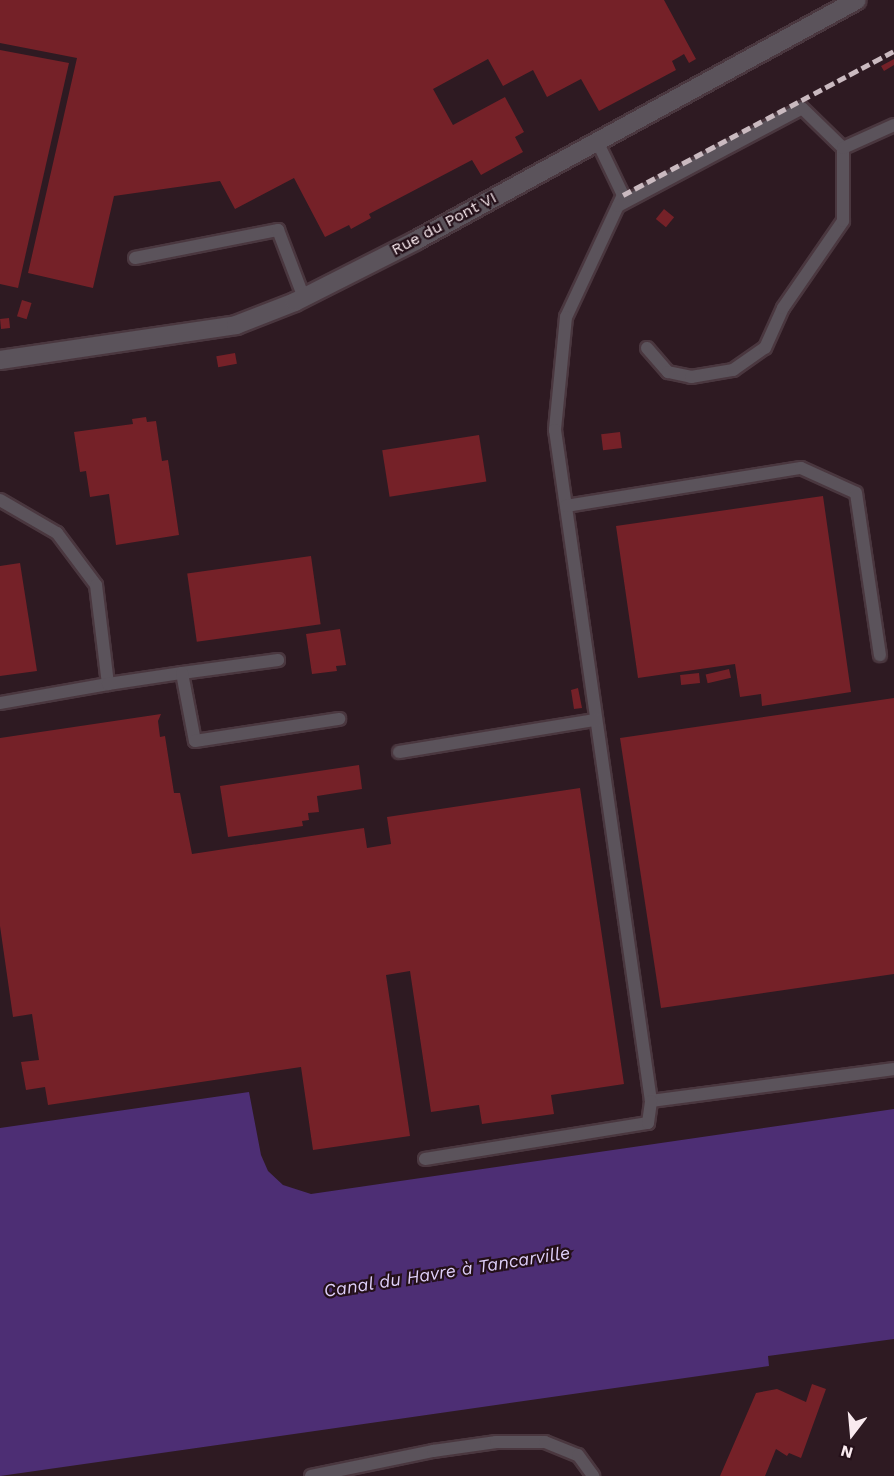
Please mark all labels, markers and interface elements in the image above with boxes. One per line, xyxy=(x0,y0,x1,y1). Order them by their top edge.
street label: Rue du Pont VI xyxy=(388,188,500,260)
water label: Canal du Havre à Tancarville xyxy=(322,1242,572,1302)
north arrow xyxy=(822,1404,882,1464)
text: N xyxy=(839,1441,855,1463)

